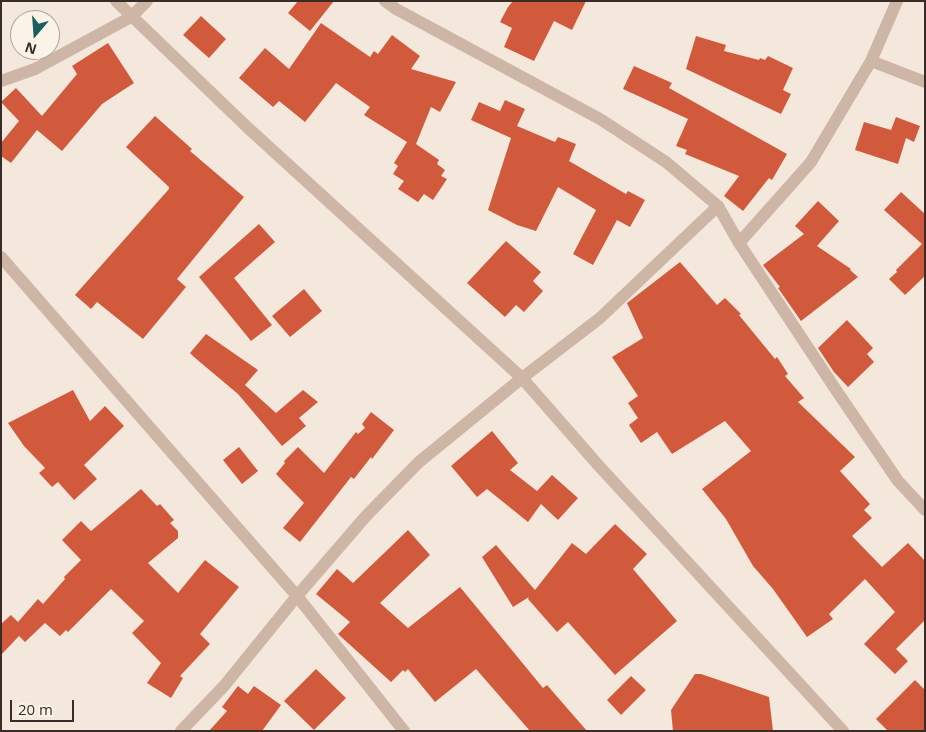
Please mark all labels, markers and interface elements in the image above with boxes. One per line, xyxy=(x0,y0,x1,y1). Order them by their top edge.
north arrow xyxy=(10,10,60,60)
text: N xyxy=(22,38,39,60)
scale bar xyxy=(12,690,76,722)
text: 20 m xyxy=(18,699,53,719)

